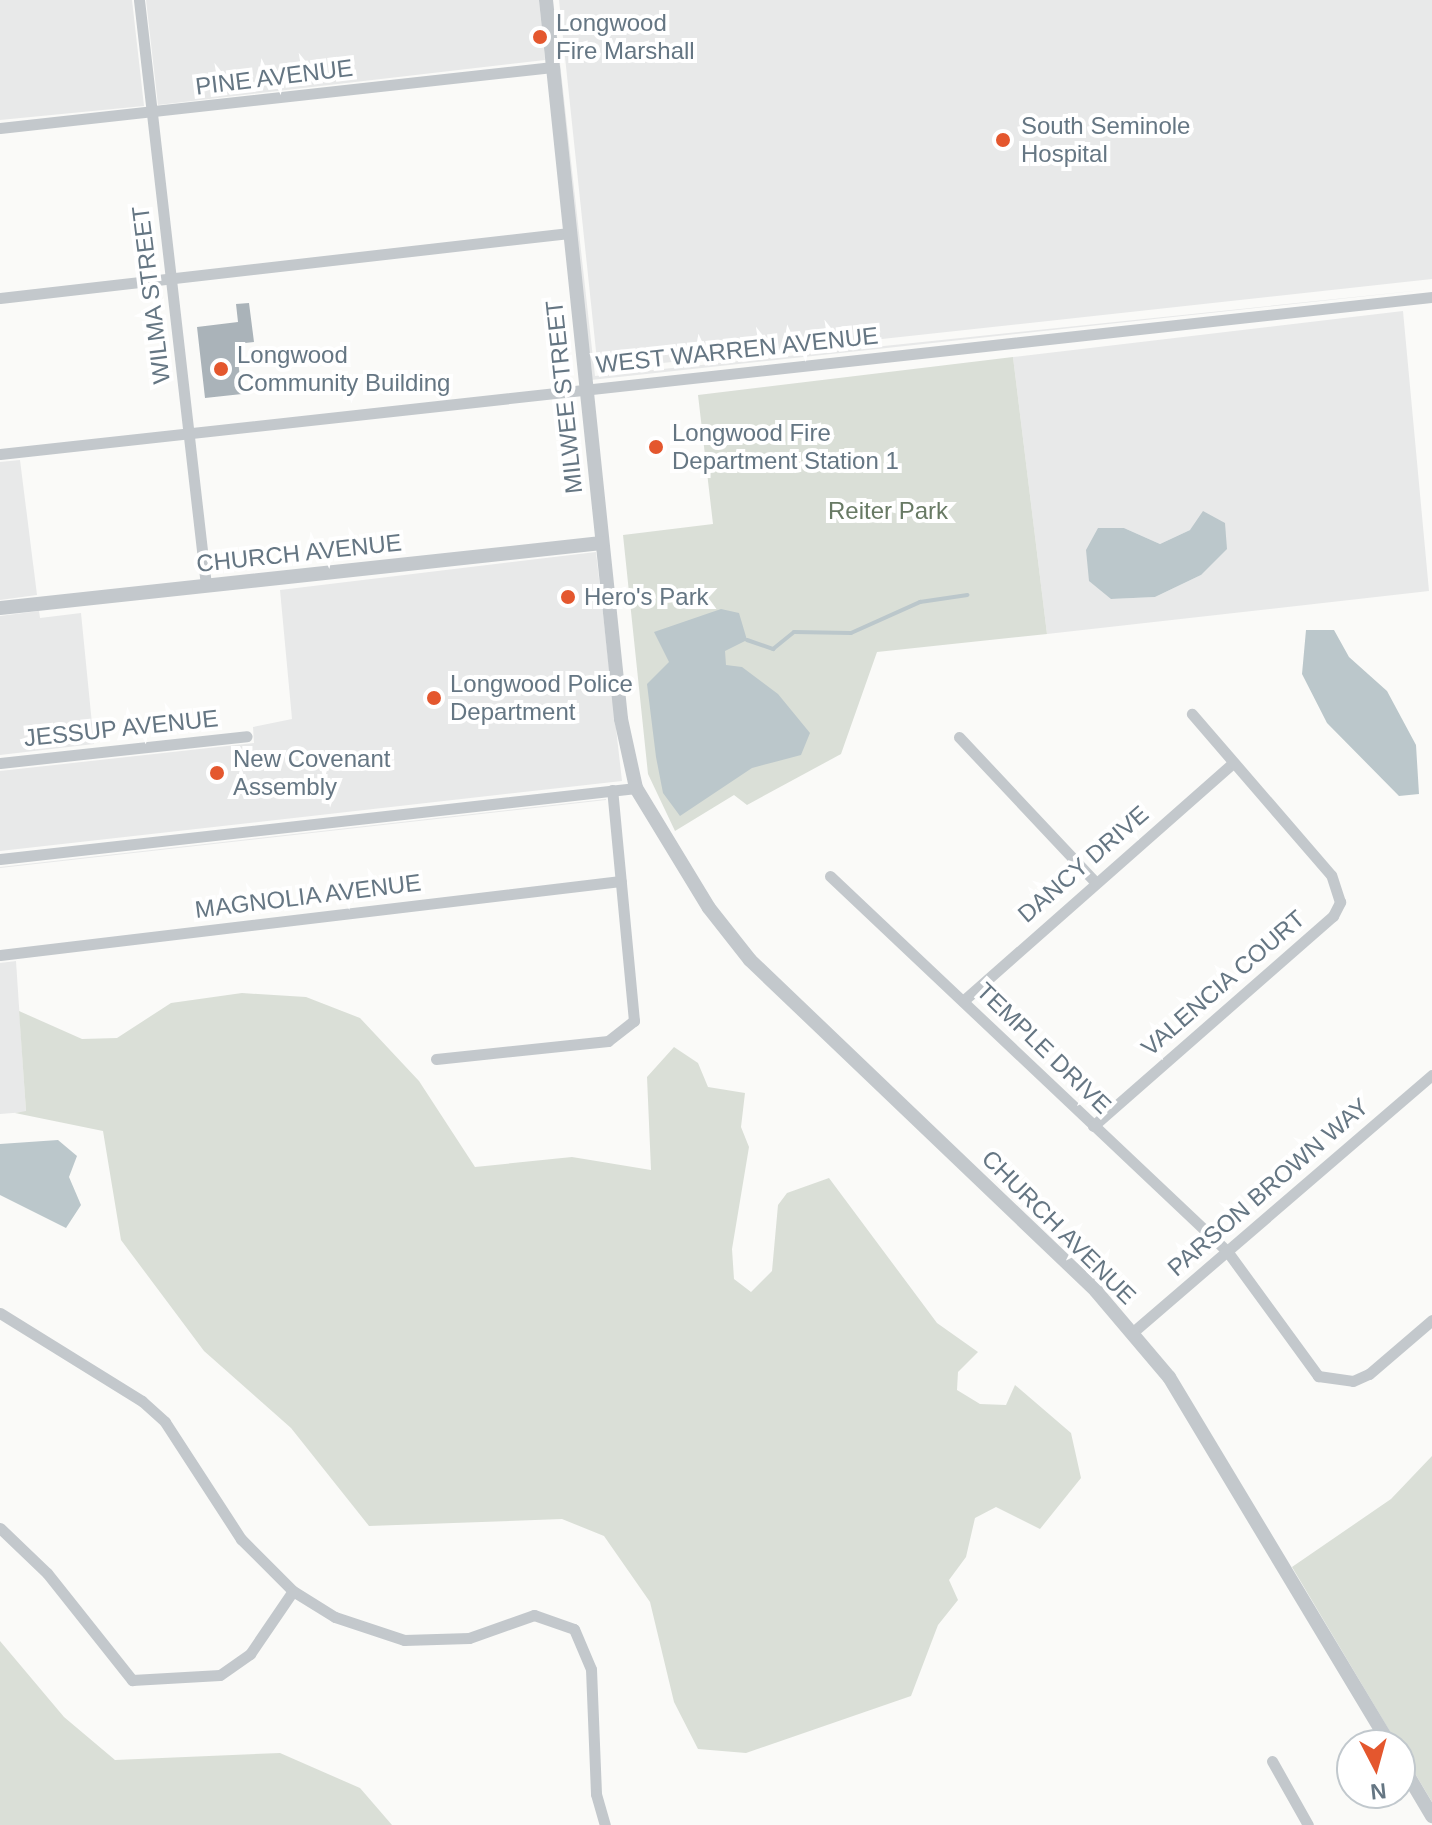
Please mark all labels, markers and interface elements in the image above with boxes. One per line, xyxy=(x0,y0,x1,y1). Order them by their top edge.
place label: Longwood Fire Marshall xyxy=(556,9,695,65)
marker: Longwood Fire Marshall xyxy=(531,28,549,46)
street label: PINE AVENUE xyxy=(193,53,355,101)
place label: South Seminole Hospital xyxy=(1021,112,1190,168)
marker: South Seminole Hospital xyxy=(992,129,1014,151)
street label: WILMA STREET xyxy=(126,204,176,386)
street label: MILWEE STREET xyxy=(540,299,588,495)
street label: WEST WARREN AVENUE xyxy=(594,321,880,379)
place label: Longwood Community Building xyxy=(237,341,450,397)
marker: Longwood Community Building xyxy=(212,360,230,378)
place label: Longwood Fire Department Station 1 xyxy=(672,419,899,475)
marker: Longwood Fire Department Station 1 xyxy=(647,438,665,456)
park label: Reiter Park xyxy=(828,497,948,525)
street label: CHURCH AVENUE xyxy=(194,528,404,578)
place label: Hero's Park xyxy=(584,583,709,611)
marker: Hero's Park xyxy=(559,588,577,606)
place label: Longwood Police Department xyxy=(450,670,633,726)
marker: Longwood Police Department xyxy=(425,689,443,707)
street label: JESSUP AVENUE xyxy=(22,703,220,753)
place label: New Covenant Assembly xyxy=(233,745,390,801)
marker: New Covenant Assembly xyxy=(208,764,226,782)
street label: DANCY DRIVE xyxy=(1012,799,1154,929)
street label: MAGNOLIA AVENUE xyxy=(192,868,424,924)
street label: VALENCIA COURT xyxy=(1135,904,1311,1062)
street label: TEMPLE DRIVE xyxy=(971,976,1117,1120)
street label: PARSON BROWN WAY xyxy=(1162,1092,1374,1282)
street label: CHURCH AVENUE xyxy=(975,1143,1143,1311)
north arrow xyxy=(1336,1729,1416,1809)
text: N xyxy=(1369,1778,1388,1805)

